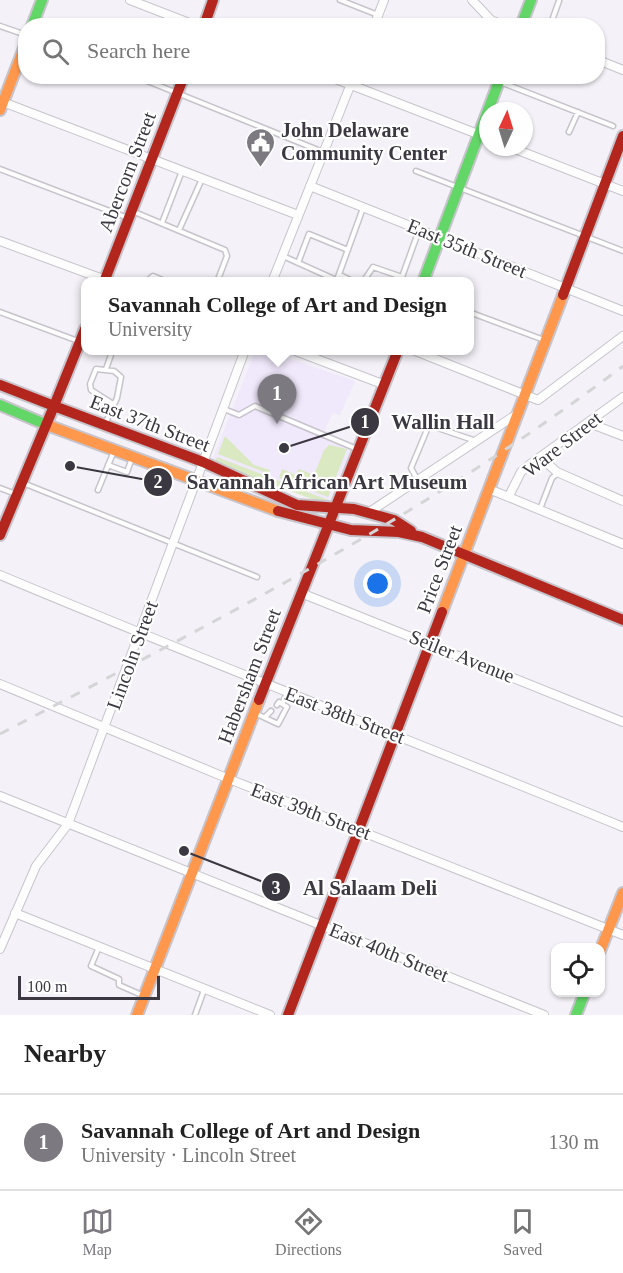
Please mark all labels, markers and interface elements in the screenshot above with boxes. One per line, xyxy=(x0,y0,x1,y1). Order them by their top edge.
search box xyxy=(18,18,605,84)
icon: search xyxy=(39,35,72,68)
text: Search here xyxy=(87,38,190,63)
north arrow xyxy=(479,102,533,156)
street label: Abercorn Street xyxy=(94,108,160,235)
place label: John Delaware Community Center xyxy=(281,119,447,165)
public building icon: John Delaware Community Center xyxy=(244,126,276,168)
street label: East 35th Street xyxy=(404,214,530,282)
popup xyxy=(81,277,474,355)
text: Savannah College of Art and Design xyxy=(108,292,447,317)
text: University xyxy=(108,318,192,340)
pin: 1 xyxy=(258,374,296,424)
street label: East 37th Street xyxy=(87,390,213,456)
callout: Wallin Hall xyxy=(350,402,507,441)
street label: Ware Street xyxy=(518,406,606,481)
text: Wallin Hall xyxy=(391,410,495,434)
text: 1 xyxy=(361,412,370,432)
callout: Savannah African Art Museum xyxy=(143,462,480,501)
text: Savannah African Art Museum xyxy=(187,470,468,494)
text: 2 xyxy=(154,472,163,492)
street label: Price Street xyxy=(412,521,466,616)
your location xyxy=(363,569,392,598)
street label: Lincoln Street xyxy=(102,597,162,712)
street label: Habersham Street xyxy=(213,605,285,747)
street label: Seiler Avenue xyxy=(406,625,518,687)
street label: East 38th Street xyxy=(282,682,408,748)
street label: East 39th Street xyxy=(248,778,374,844)
callout: Al Salaam Deli xyxy=(261,868,449,907)
text: Al Salaam Deli xyxy=(303,876,437,900)
text: 3 xyxy=(272,878,281,898)
street label: East 40th Street xyxy=(326,918,452,986)
map controls xyxy=(551,943,605,997)
button: locate xyxy=(551,943,605,997)
scale bar xyxy=(18,973,160,1000)
text: 100 m xyxy=(27,978,67,995)
text: Nearby xyxy=(24,1039,106,1068)
text: Savannah College of Art and Design xyxy=(81,1118,420,1143)
text: 1 xyxy=(39,1131,49,1153)
text: 130 m xyxy=(548,1131,599,1153)
text: University · Lincoln Street xyxy=(81,1144,296,1166)
tab: Map xyxy=(81,1205,114,1259)
tab: Directions xyxy=(275,1205,342,1259)
tab: Saved xyxy=(503,1205,542,1259)

